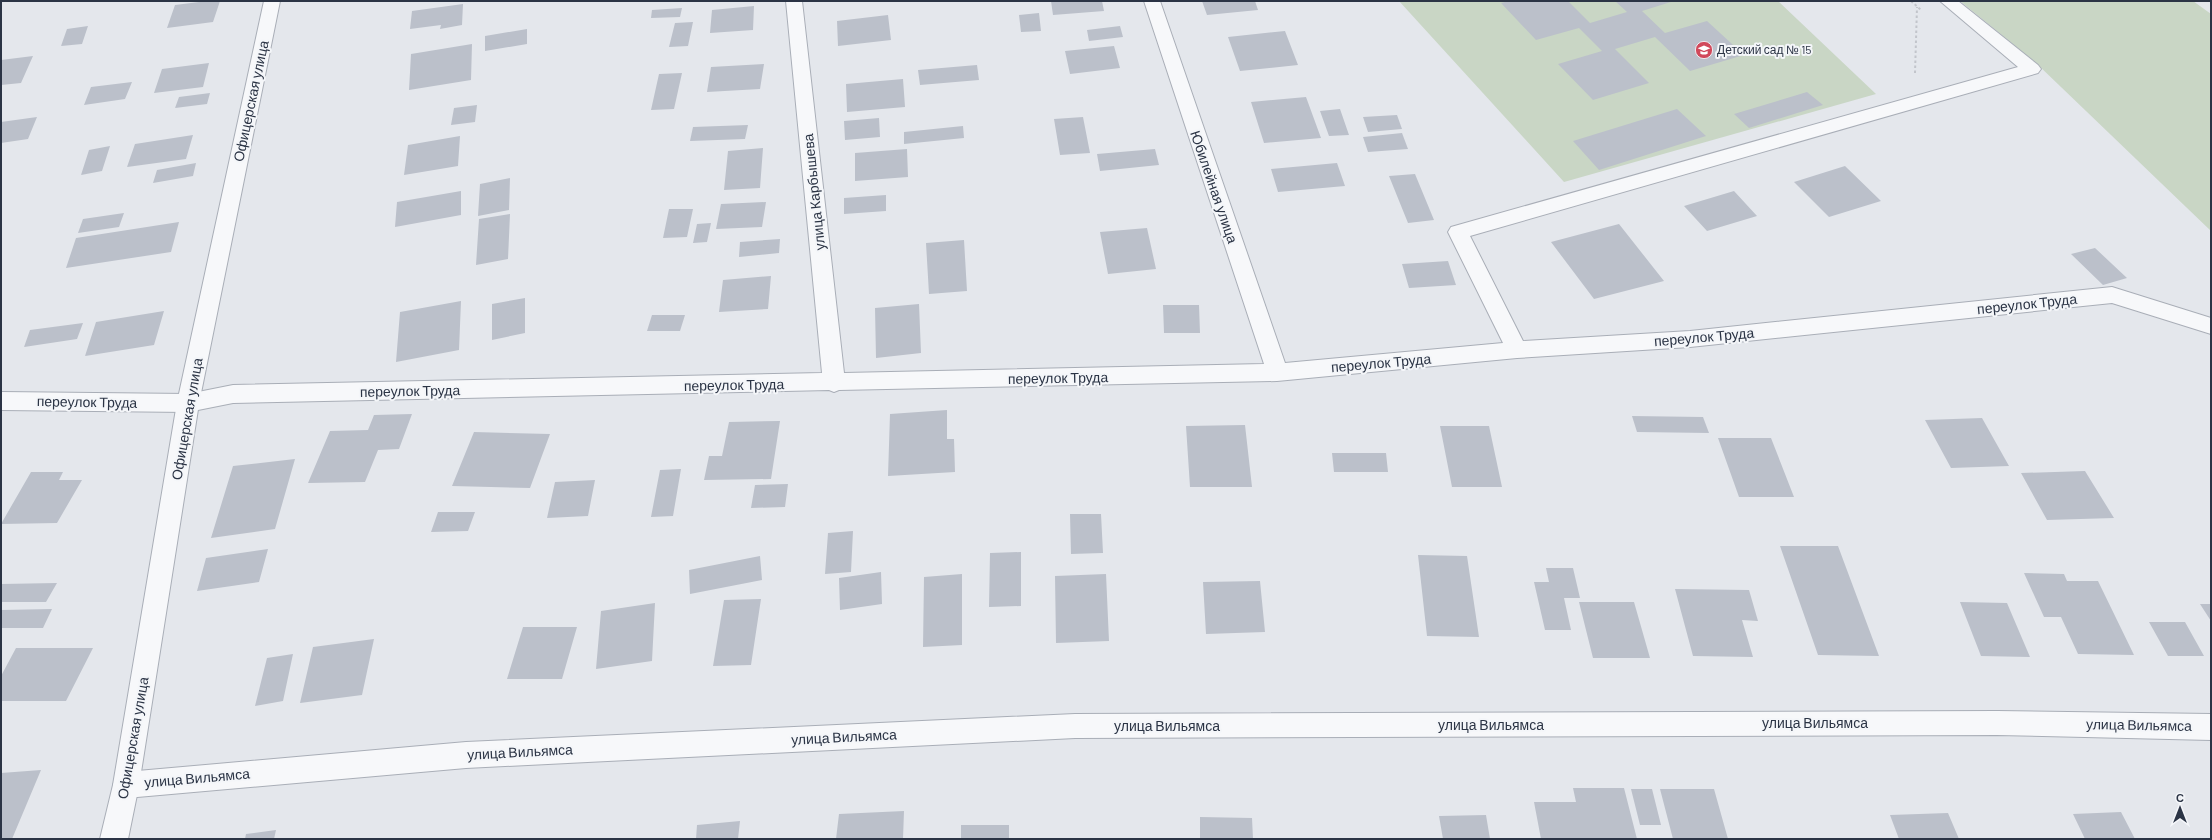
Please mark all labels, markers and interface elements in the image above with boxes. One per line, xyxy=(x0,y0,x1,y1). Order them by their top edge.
street label: Офицерская улица xyxy=(229,38,272,163)
school or university icon: Детский сад № 15 xyxy=(1694,40,1714,60)
place label: Детский сад № 15 xyxy=(1717,42,1812,57)
street label: Юбилейная улица xyxy=(1187,128,1242,246)
street label: улица Карбышева xyxy=(799,133,828,251)
street label: переулок Труда xyxy=(1976,290,2078,317)
street label: переулок Труда xyxy=(1653,324,1755,349)
street label: переулок Труда xyxy=(1330,350,1432,375)
street label: Офицерская улица xyxy=(167,356,206,481)
street label: переулок Труда xyxy=(1008,368,1109,387)
street label: переулок Труда xyxy=(684,375,785,394)
street label: переулок Труда xyxy=(360,381,461,400)
street label: переулок Труда xyxy=(37,392,138,411)
street label: Офицерская улица xyxy=(113,675,152,800)
street label: улица Вильямса xyxy=(1762,714,1868,731)
street label: улица Вильямса xyxy=(2086,715,2192,734)
street label: улица Вильямса xyxy=(1438,716,1544,733)
street label: улица Вильямса xyxy=(1114,717,1220,734)
street label: улица Вильямса xyxy=(791,725,898,748)
street label: улица Вильямса xyxy=(467,740,574,763)
street label: улица Вильямса xyxy=(143,764,251,791)
north arrow xyxy=(2160,788,2200,828)
text: С xyxy=(2176,791,2184,804)

